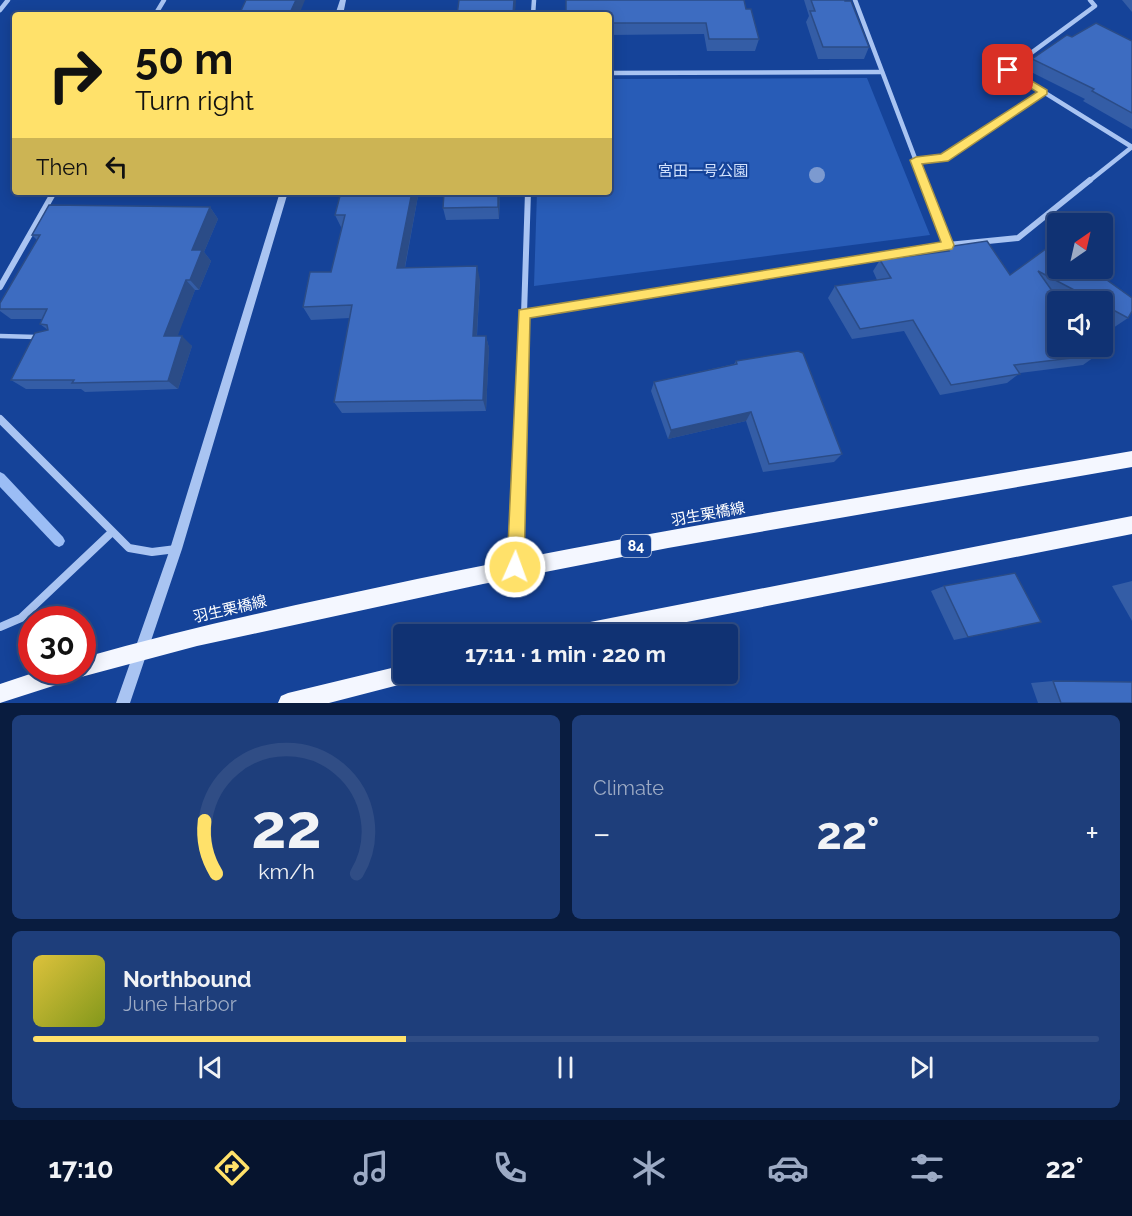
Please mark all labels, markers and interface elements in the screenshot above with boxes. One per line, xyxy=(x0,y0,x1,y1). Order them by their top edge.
text: 50 m xyxy=(135,35,233,84)
icon: right xyxy=(36,36,114,114)
pin xyxy=(982,44,1033,95)
icon: arrive xyxy=(991,53,1024,86)
text: Turn right xyxy=(135,85,254,116)
icon: left xyxy=(100,150,133,183)
text: Then xyxy=(36,154,88,180)
park label: 宮田一号公園 xyxy=(658,162,748,180)
north arrow xyxy=(1047,213,1113,279)
map controls xyxy=(1047,213,1113,357)
button: sound xyxy=(1047,291,1113,357)
street label: 羽生栗橋線 xyxy=(669,499,747,529)
position arrow xyxy=(483,535,547,599)
road number: 84 xyxy=(621,535,651,557)
street label: 羽生栗橋線 xyxy=(191,592,269,626)
speed limit sign: 30 xyxy=(18,606,96,684)
text: 17:11 · 1 min · 220 m xyxy=(465,641,666,667)
text: Climate xyxy=(593,776,664,800)
text: 22 xyxy=(251,789,321,863)
text: 22° xyxy=(816,807,880,860)
text: − xyxy=(593,814,611,853)
text: + xyxy=(1085,814,1099,853)
text: km/h xyxy=(258,859,314,884)
text: Northbound xyxy=(123,966,252,992)
text: June Harbor xyxy=(123,992,237,1016)
icon: previous xyxy=(194,1051,227,1084)
icon: pause xyxy=(549,1051,582,1084)
icon: next xyxy=(905,1051,938,1084)
icon: directions xyxy=(211,1147,253,1189)
icon: music xyxy=(350,1147,392,1189)
icon: phone xyxy=(489,1147,531,1189)
icon: climate xyxy=(628,1147,670,1189)
icon: car xyxy=(767,1147,809,1189)
icon: filters xyxy=(906,1147,948,1189)
text: 17:10 xyxy=(49,1153,114,1184)
text: 22° xyxy=(1045,1153,1083,1184)

